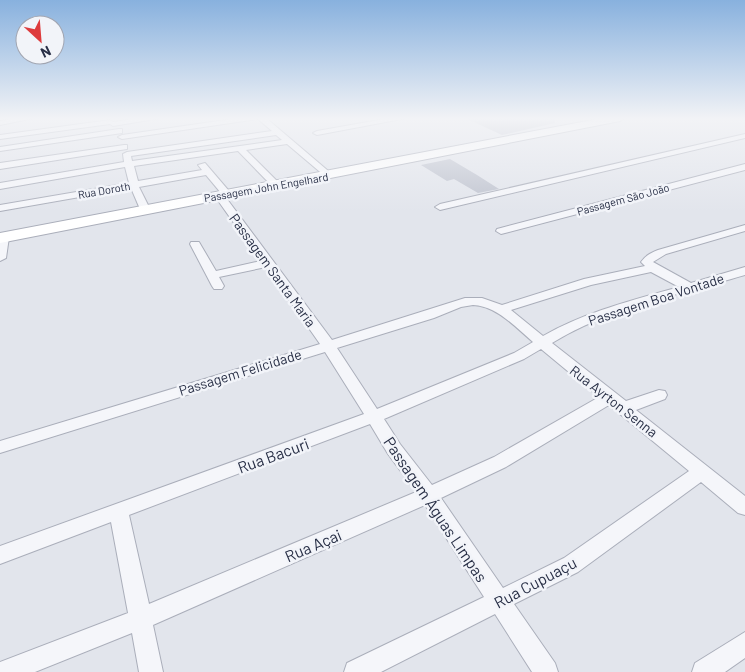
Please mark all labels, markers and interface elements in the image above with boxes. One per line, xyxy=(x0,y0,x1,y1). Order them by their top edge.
north arrow xyxy=(15,15,65,65)
text: N xyxy=(38,42,54,62)
street label: Passagem John Engelhard xyxy=(203,170,329,204)
street label: Rua Doroth xyxy=(77,179,131,201)
street label: Passagem São João xyxy=(575,180,671,218)
street label: Passagem Santa Maria xyxy=(226,210,320,330)
street label: Passagem Boa Vontade xyxy=(586,269,726,329)
street label: Passagem Felicidade xyxy=(177,345,303,399)
street label: Rua Ayrton Senna xyxy=(567,361,661,441)
street label: Rua Bacuri xyxy=(235,433,311,477)
street label: Passagem Águas Limpas xyxy=(380,433,492,585)
street label: Rua Açai xyxy=(282,525,344,565)
street label: Rua Cupuaçu xyxy=(491,552,579,612)

